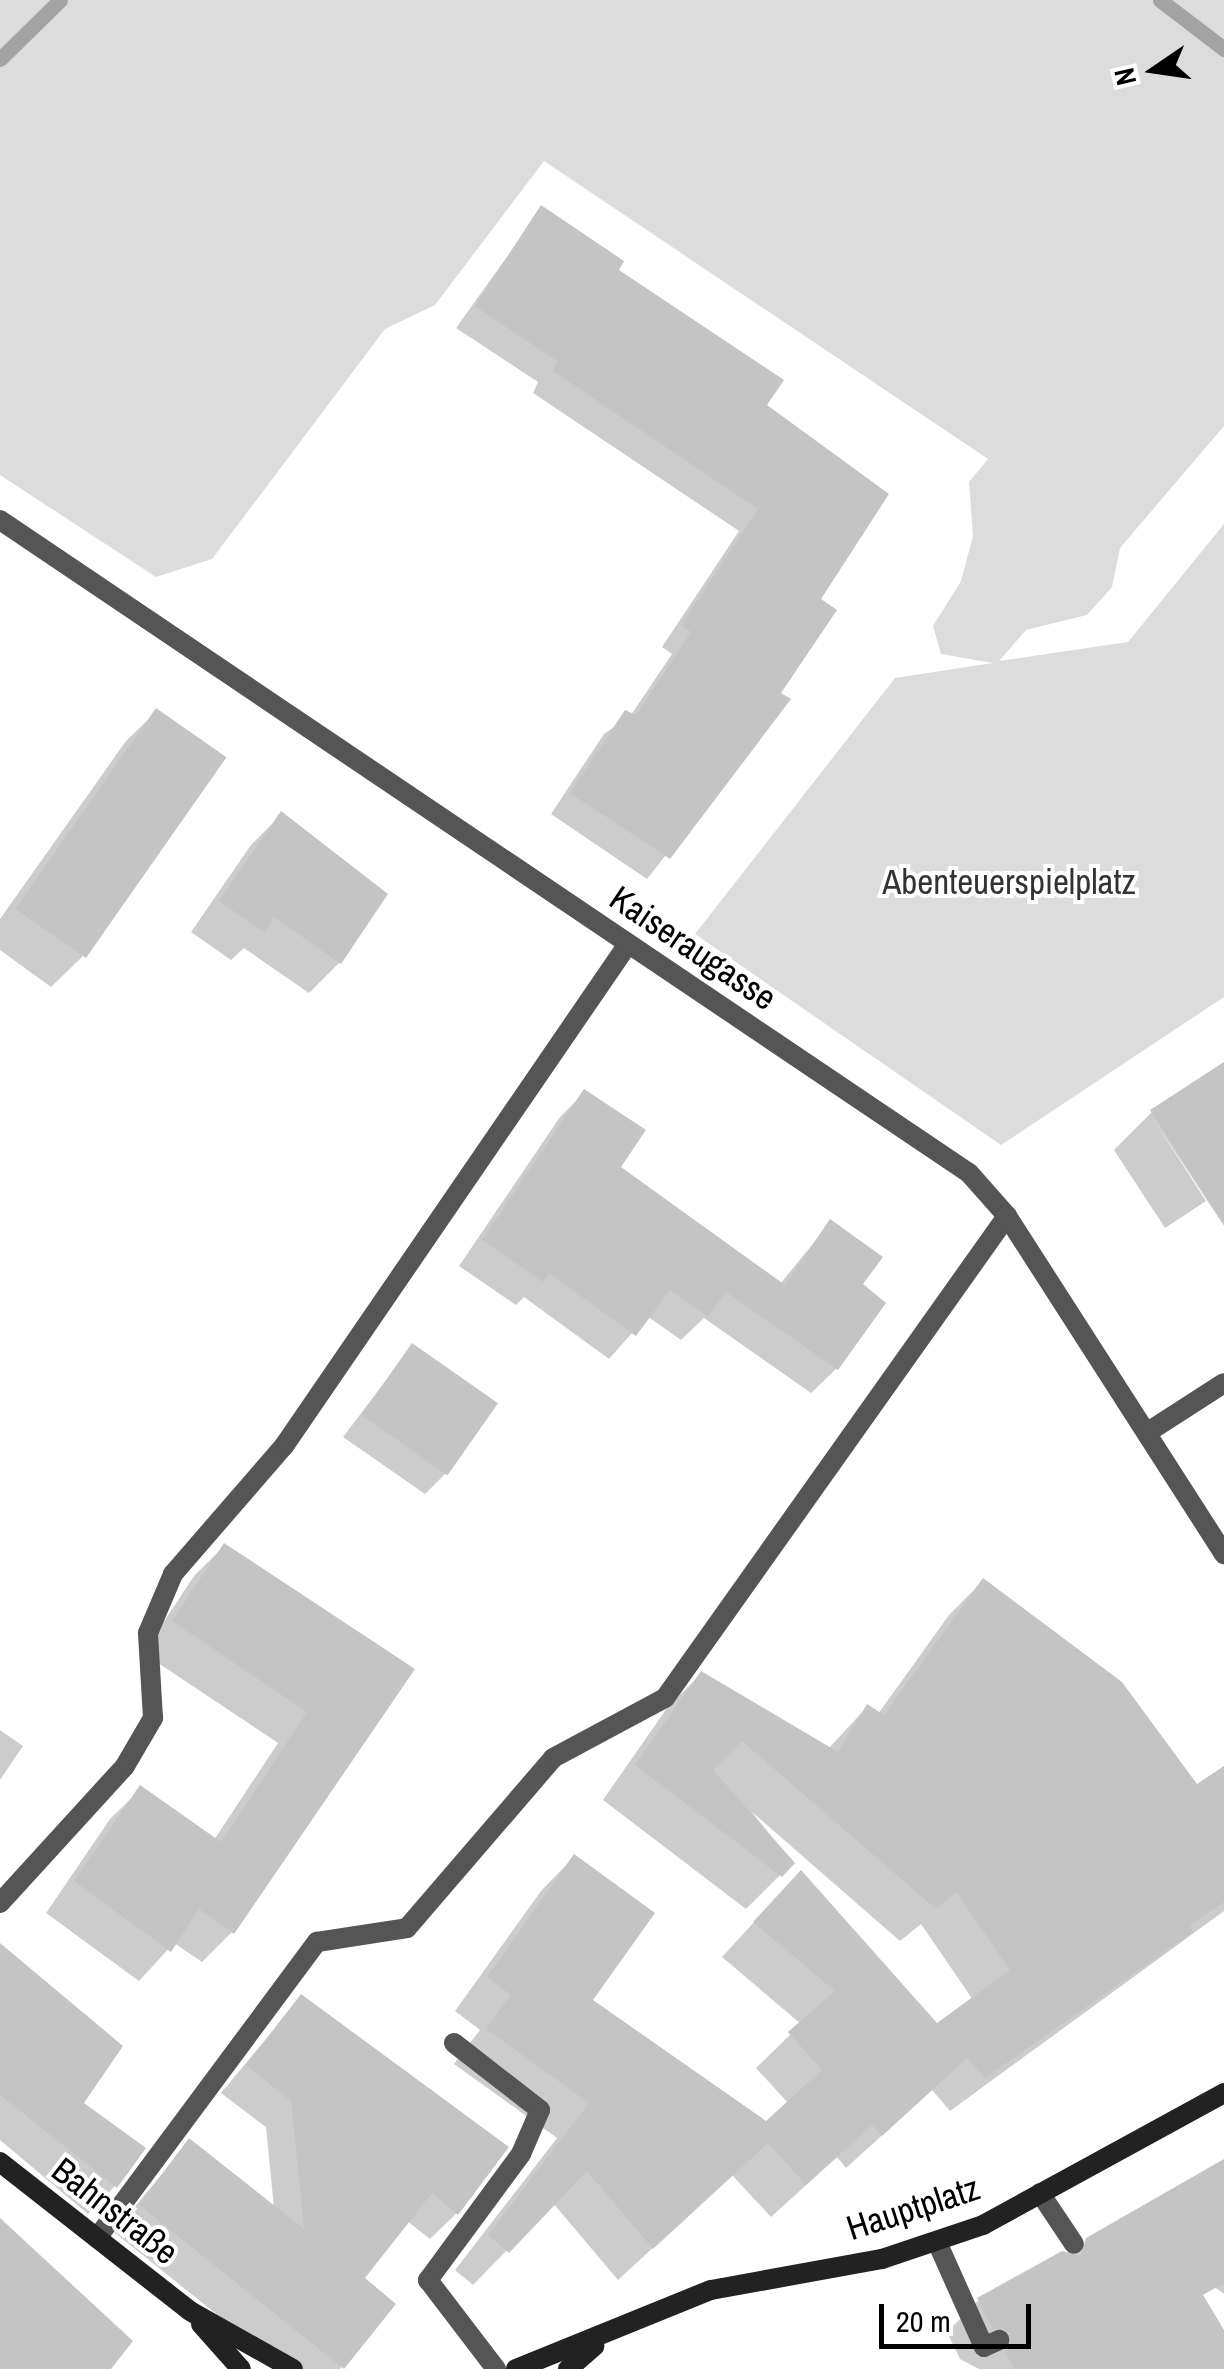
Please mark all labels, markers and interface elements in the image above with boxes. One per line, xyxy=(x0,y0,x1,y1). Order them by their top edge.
north arrow xyxy=(1104,20,1204,120)
text: N xyxy=(1104,64,1145,89)
park label: Abenteuerspielplatz xyxy=(882,861,1136,903)
street label: Kaiseraugasse xyxy=(602,877,784,1019)
street label: Bahnstraße xyxy=(44,2149,186,2273)
street label: Hauptplatz xyxy=(841,2167,985,2249)
scale bar xyxy=(884,2284,1036,2346)
text: 20 m xyxy=(896,2301,951,2341)

